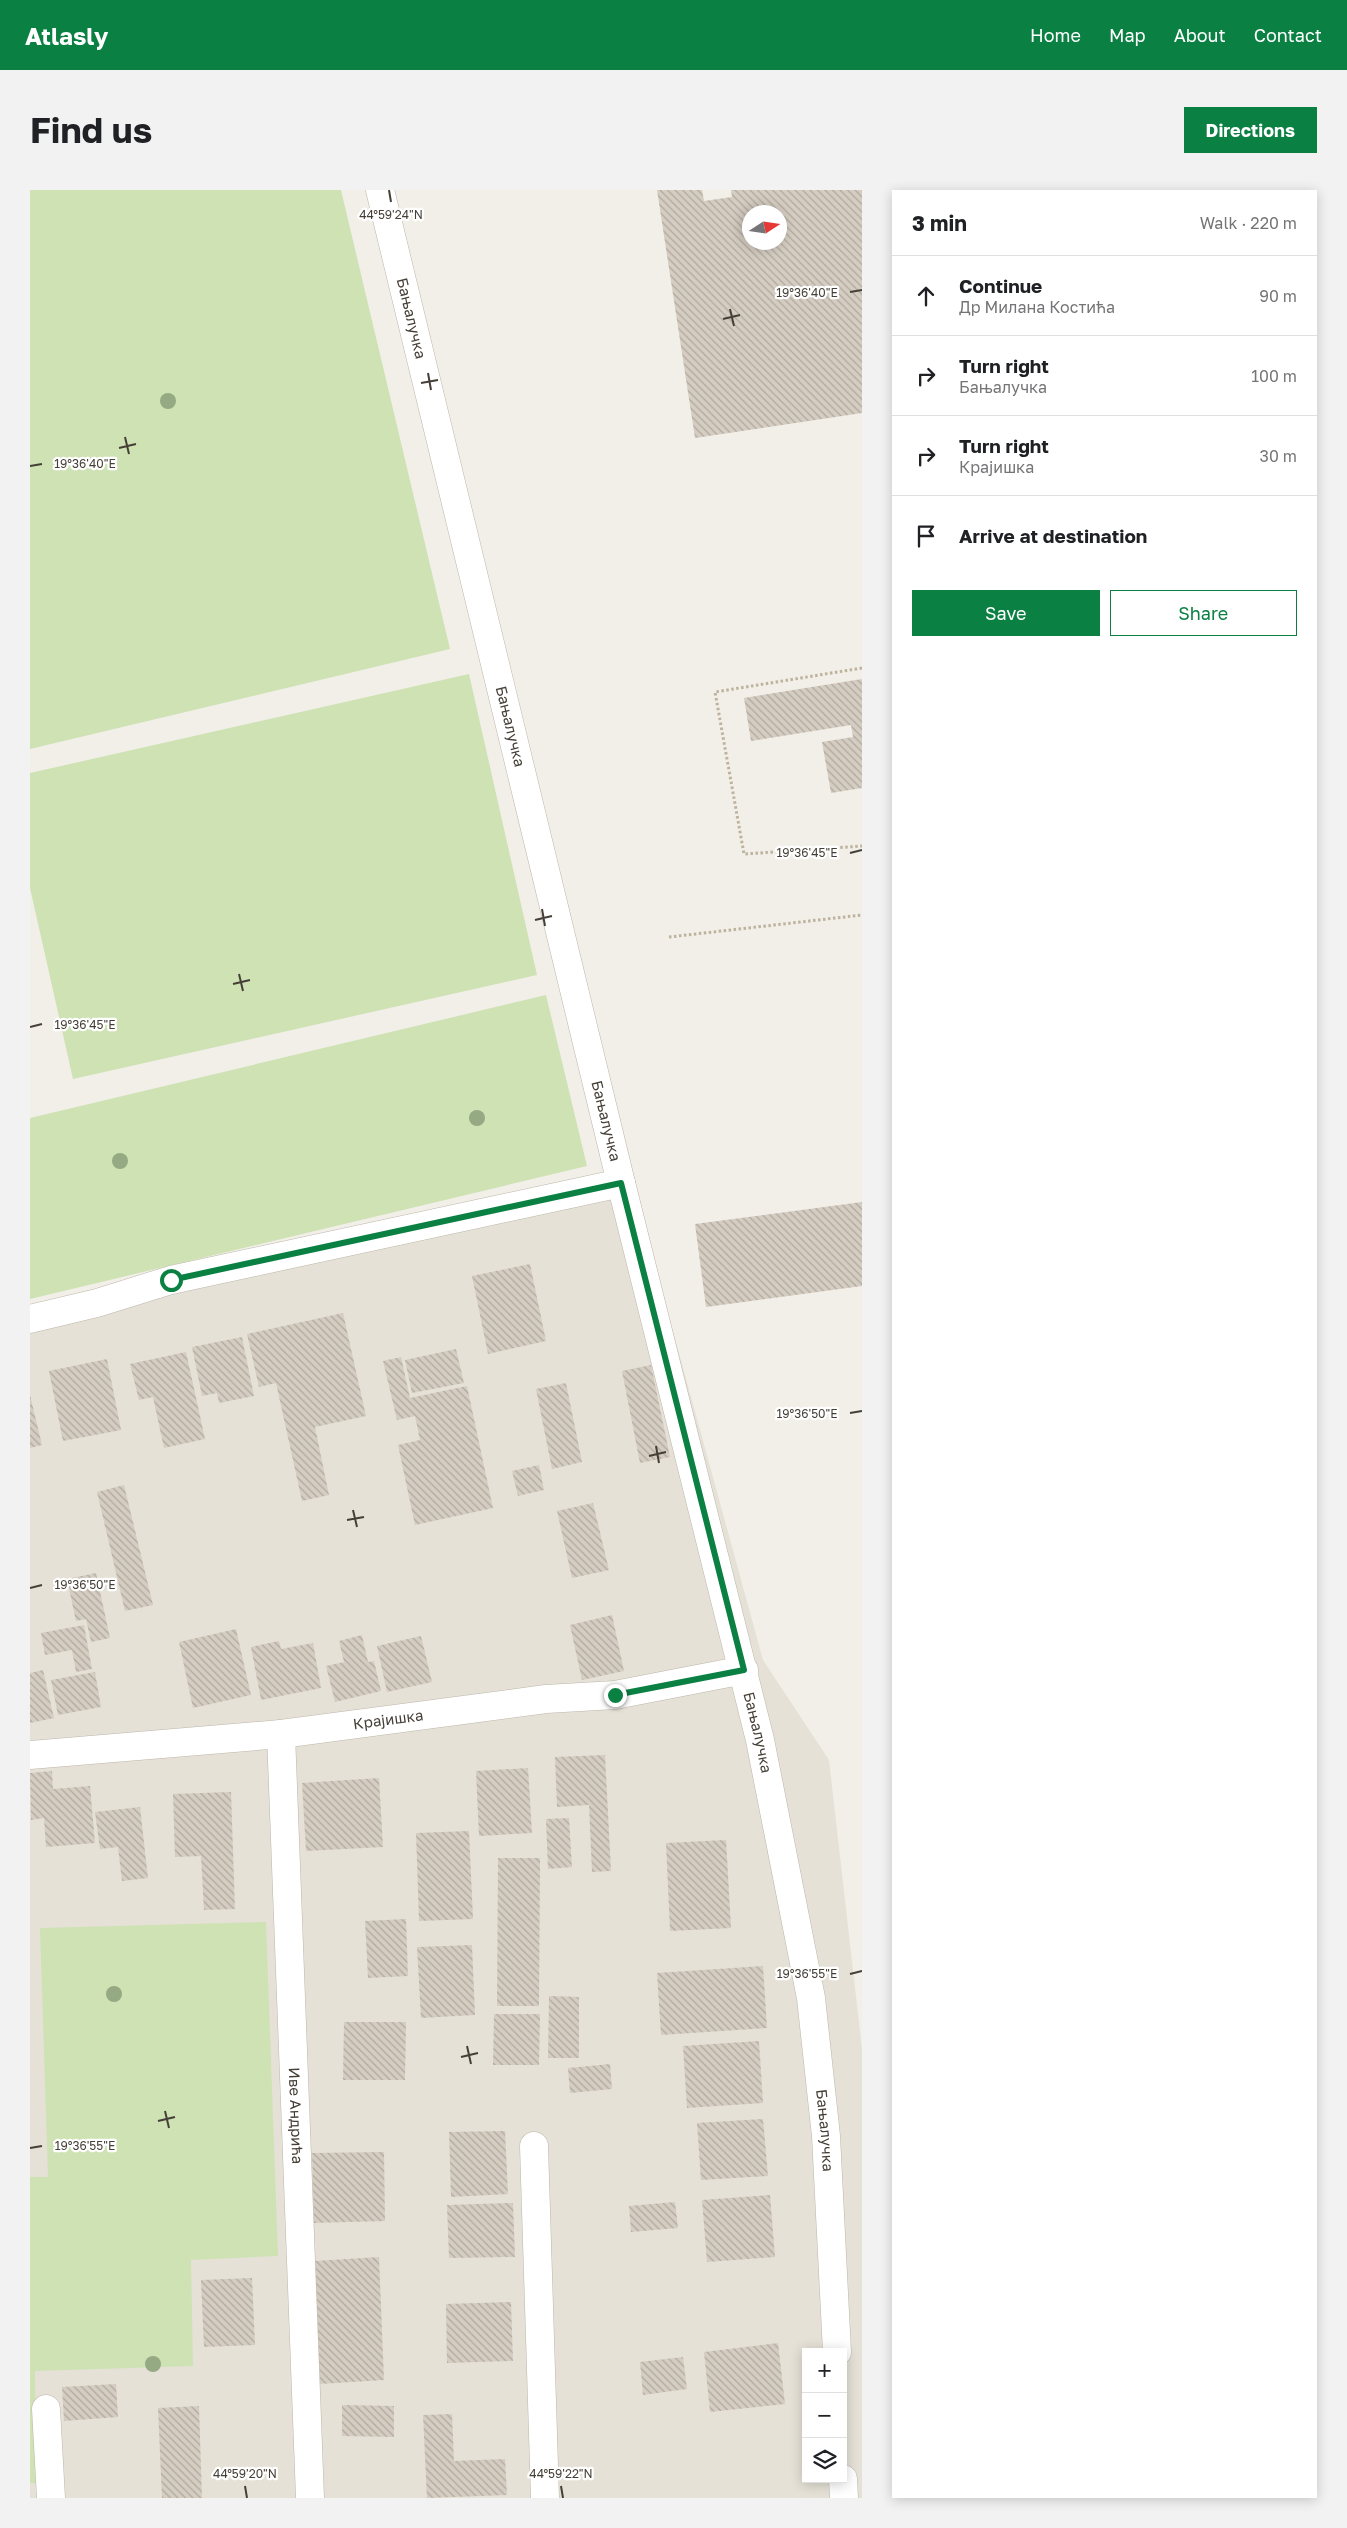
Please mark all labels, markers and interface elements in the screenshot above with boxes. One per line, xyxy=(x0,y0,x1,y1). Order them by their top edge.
text: Atlasly xyxy=(25,21,108,50)
text: Home xyxy=(1030,24,1081,46)
text: Map xyxy=(1109,24,1146,46)
text: About xyxy=(1174,24,1226,46)
text: Contact xyxy=(1254,24,1322,46)
button: Directions xyxy=(1184,107,1317,153)
text: Find us xyxy=(30,109,152,151)
north arrow xyxy=(742,205,787,250)
text: 44°59'24"N xyxy=(359,207,423,222)
text: 3 min xyxy=(912,210,967,236)
text: Walk · 220 m xyxy=(1200,213,1297,233)
text: Continue xyxy=(959,274,1042,297)
street label: Бањалучка xyxy=(394,276,431,360)
icon: ahead xyxy=(912,282,940,310)
text: 19°36'40"E xyxy=(776,285,838,300)
text: 90 m xyxy=(1259,286,1297,306)
text: Др Милана Костића xyxy=(959,297,1115,317)
text: Turn right xyxy=(959,354,1049,377)
icon: right xyxy=(912,362,940,390)
text: 100 m xyxy=(1251,366,1297,386)
text: Бањалучка xyxy=(959,377,1047,397)
text: Turn right xyxy=(959,434,1049,457)
icon: right xyxy=(912,442,940,470)
text: 30 m xyxy=(1260,446,1297,466)
text: 19°36'40"E xyxy=(54,456,116,471)
text: Крајишка xyxy=(959,457,1034,477)
icon: arrive xyxy=(912,522,940,550)
text: Arrive at destination xyxy=(959,524,1147,547)
button: Save xyxy=(912,590,1100,636)
button: Share xyxy=(1110,590,1297,636)
street label: Бањалучка xyxy=(493,684,530,769)
text: 19°36'45"E xyxy=(777,845,837,860)
text: 19°36'45"E xyxy=(55,1017,115,1032)
street label: Бањалучка xyxy=(588,1078,625,1163)
route start xyxy=(160,1269,183,1292)
text: 19°36'50"E xyxy=(776,1406,838,1421)
text: 19°36'50"E xyxy=(54,1577,116,1592)
route end xyxy=(604,1684,627,1707)
street label: Бањалучка xyxy=(740,1690,776,1774)
street label: Крајишка xyxy=(352,1705,424,1732)
text: 19°36'55"E xyxy=(777,1966,837,1981)
street label: Иве Андрића xyxy=(286,2067,307,2164)
street label: Бањалучка xyxy=(813,2088,838,2172)
text: 19°36'55"E xyxy=(55,2138,115,2153)
map controls xyxy=(802,2348,847,2483)
button: + xyxy=(802,2348,847,2393)
button: − xyxy=(802,2393,847,2438)
button: layers xyxy=(802,2438,847,2483)
text: 44°59'20"N xyxy=(213,2466,277,2481)
text: 44°59'22"N xyxy=(529,2466,593,2481)

